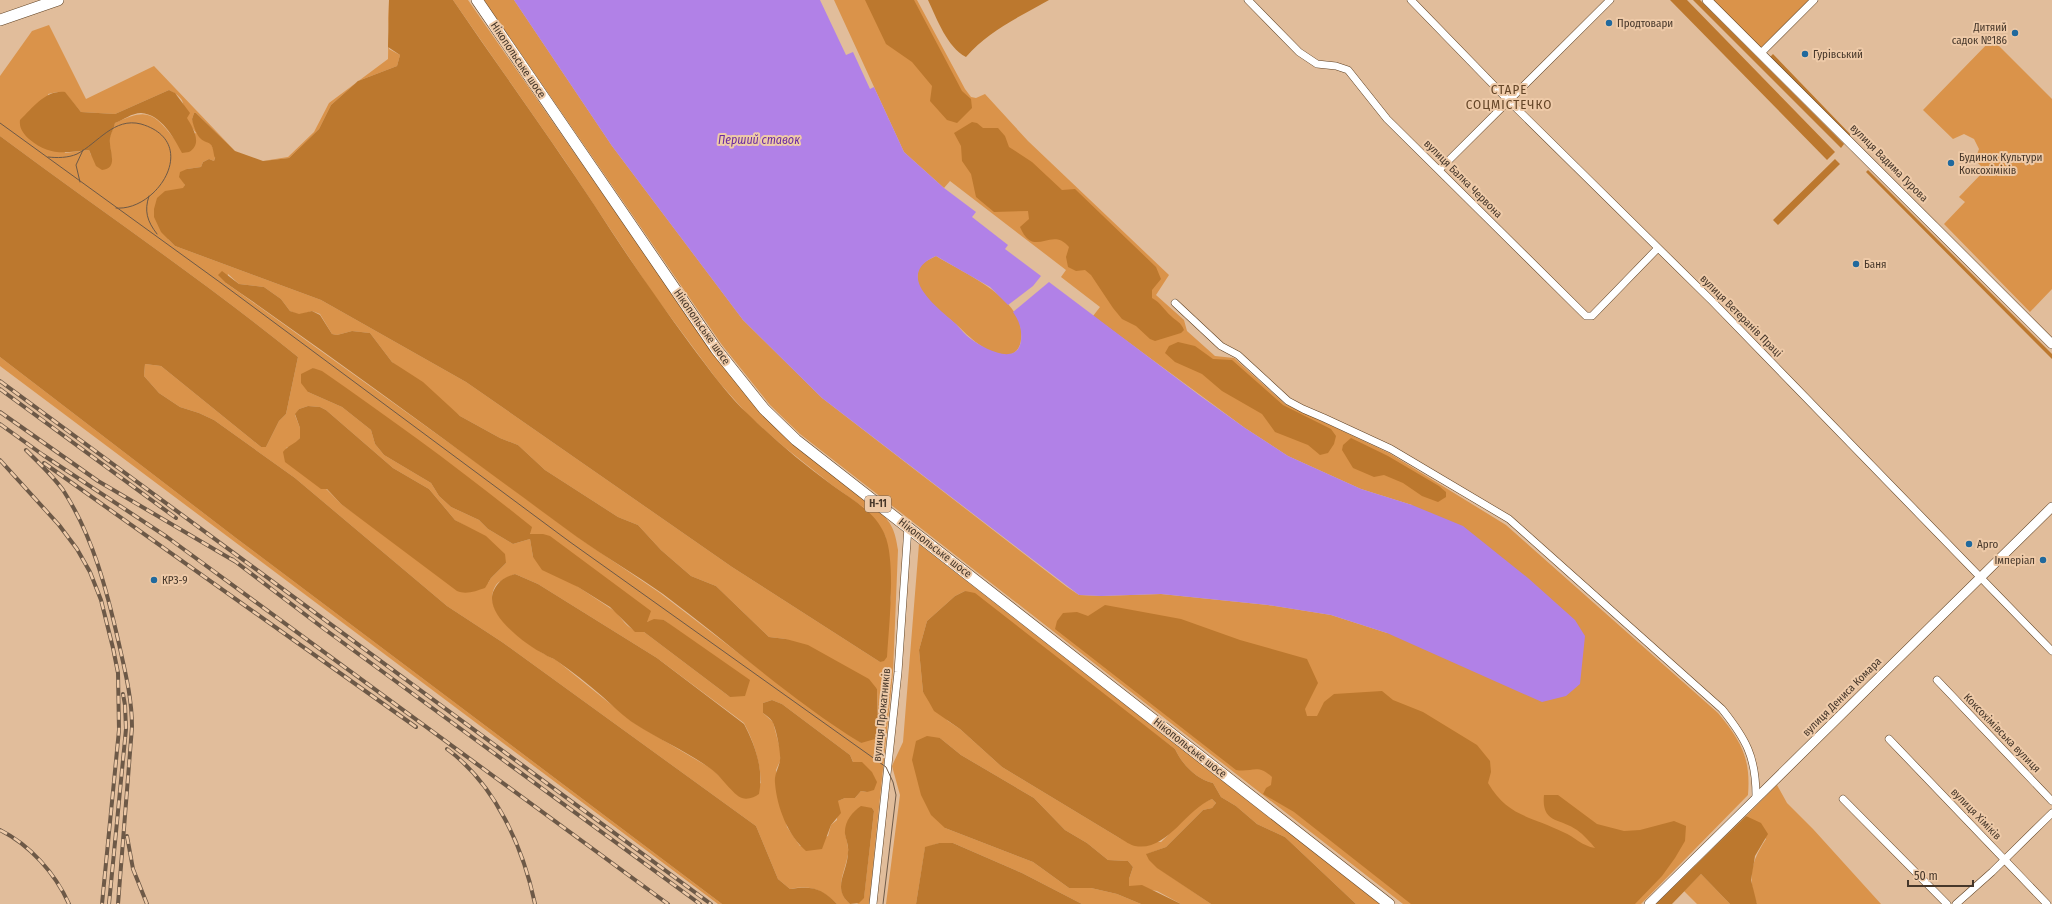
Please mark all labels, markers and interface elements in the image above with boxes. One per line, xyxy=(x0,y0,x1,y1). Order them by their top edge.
place label: Продтовари xyxy=(1617,17,1673,30)
marker: Продтовари xyxy=(1604,18,1614,28)
street label: Нікопольське шосе xyxy=(488,19,548,101)
place label: Дитяий садок №186 xyxy=(1952,21,2008,47)
marker: Дитяий садок №186 xyxy=(2010,28,2020,38)
place label: Гурівський xyxy=(1813,48,1863,61)
marker: Гурівський xyxy=(1800,49,1810,59)
district label: СТАРЕ СОЦМІСТЕЧКО xyxy=(1466,82,1552,112)
street label: вулиця Вадима Гурова xyxy=(1847,121,1931,205)
water label: Перший ставок xyxy=(718,133,800,147)
street label: вулиця Балка Червона xyxy=(1421,137,1505,221)
place label: Будинок Культури Коксохіміків xyxy=(1959,151,2043,177)
marker: Будинок Культури Коксохіміків xyxy=(1946,158,1956,168)
place label: Баня xyxy=(1864,258,1886,271)
marker: Баня xyxy=(1851,259,1861,269)
street label: вулиця Ветеранів Праці xyxy=(1697,272,1785,360)
street label: Нікопольське шосе xyxy=(671,287,733,367)
road number: Н-11 xyxy=(865,496,891,512)
street label: Нікопольське шосе xyxy=(896,515,974,581)
place label: Арго xyxy=(1977,538,1999,551)
marker: Арго xyxy=(1964,539,1974,549)
place label: Імперіал xyxy=(1994,554,2035,567)
marker: Імперіал xyxy=(2038,555,2048,565)
place label: КРЗ-9 xyxy=(162,574,188,587)
marker: КРЗ-9 xyxy=(149,575,159,585)
street label: вулиця Дениса Комара xyxy=(1800,655,1884,739)
street label: вулиця Прокатників xyxy=(871,668,893,762)
street label: Коксохімівська вулиця xyxy=(1961,691,2043,775)
street label: Нікопольське шосе xyxy=(1151,715,1229,781)
street label: вулиця Хіміків xyxy=(1948,786,2004,842)
scale bar xyxy=(1908,862,1973,888)
text: 50 m xyxy=(1914,869,1938,883)

